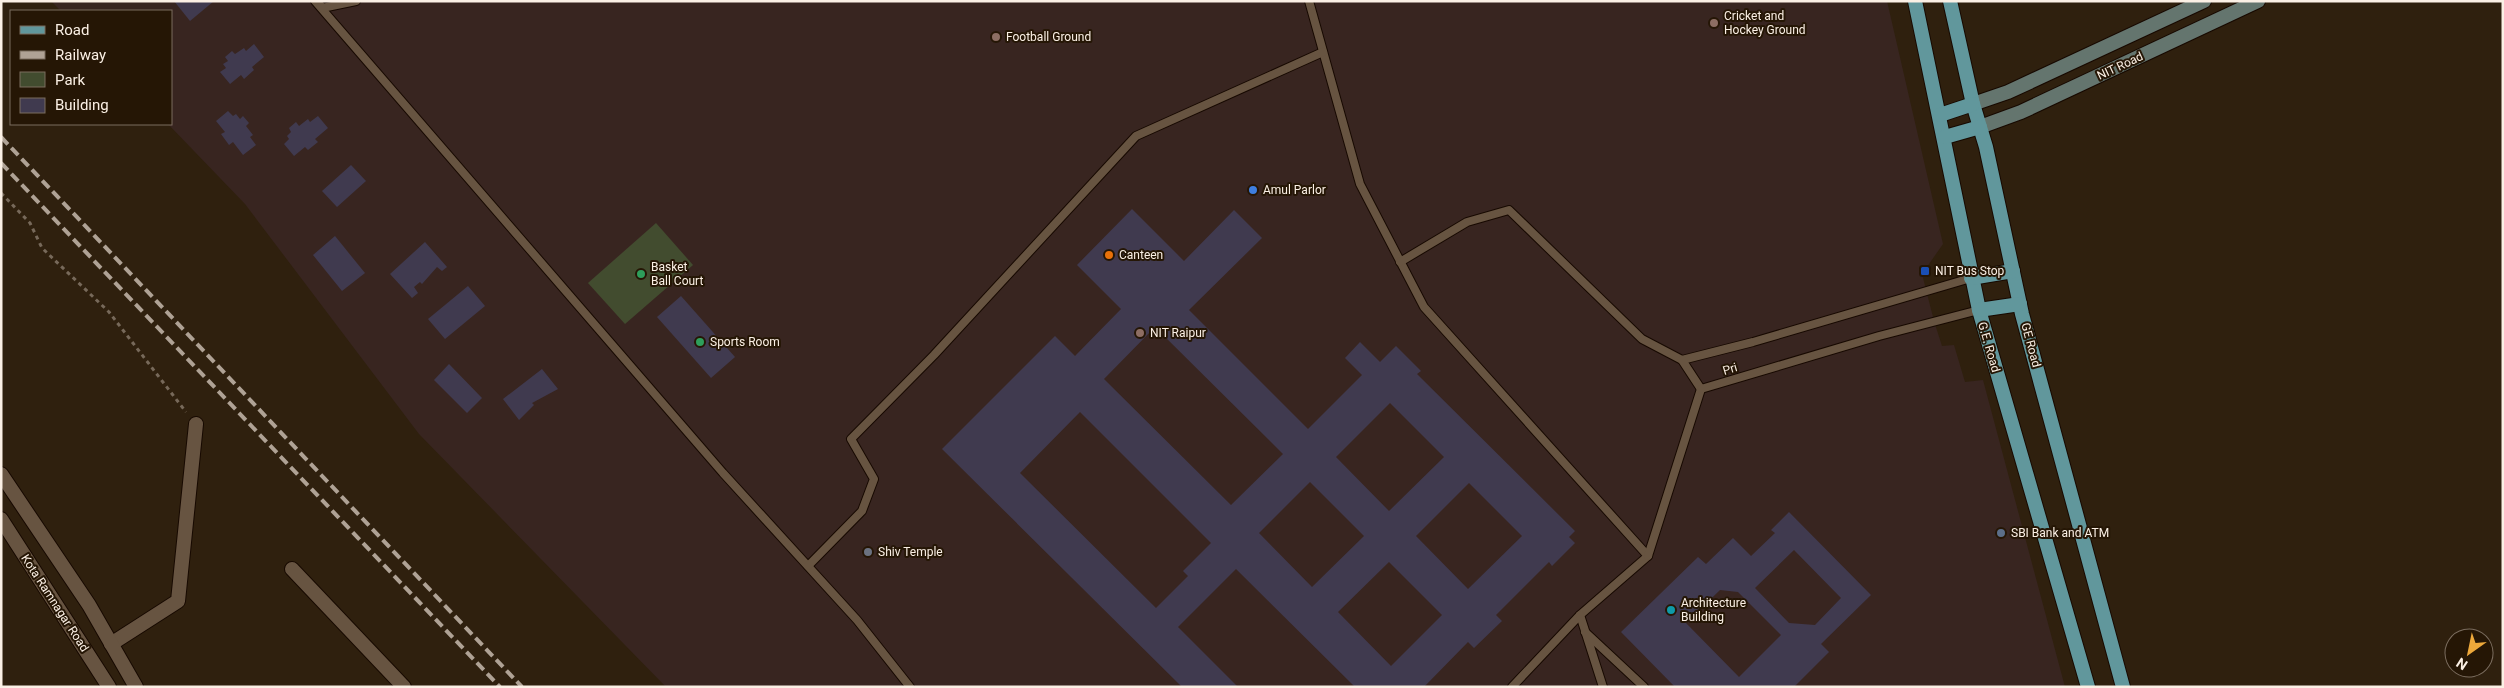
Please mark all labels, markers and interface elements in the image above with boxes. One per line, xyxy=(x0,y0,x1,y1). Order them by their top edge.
place label: Cricket and Hockey Ground xyxy=(1724,9,1806,37)
legend xyxy=(10,10,172,125)
marker: Cricket and Hockey Ground xyxy=(1708,17,1720,29)
text: Road xyxy=(55,21,89,39)
place label: Football Ground xyxy=(1006,30,1091,44)
marker: Football Ground xyxy=(990,31,1002,43)
text: Railway xyxy=(55,46,106,64)
street label: NIT Road xyxy=(2095,49,2145,83)
text: Park xyxy=(55,71,86,89)
text: Building xyxy=(55,96,109,114)
place label: Amul Parlor xyxy=(1263,183,1326,197)
marker: Amul Parlor xyxy=(1247,184,1259,196)
place label: Canteen xyxy=(1119,248,1163,262)
marker: Canteen xyxy=(1103,249,1115,261)
place label: Basket Ball Court xyxy=(651,260,703,288)
place label: NIT Bus Stop xyxy=(1935,264,2005,278)
marker: NIT Bus Stop xyxy=(1919,265,1931,277)
marker: Basket Ball Court xyxy=(635,268,647,280)
street label: G.E. Road xyxy=(1975,320,2003,374)
street label: GE Road xyxy=(2018,321,2044,369)
place label: NIT Raipur xyxy=(1150,326,1206,340)
marker: NIT Raipur xyxy=(1134,327,1146,339)
place label: Sports Room xyxy=(710,335,780,349)
marker: Sports Room xyxy=(694,336,706,348)
street label: Pri xyxy=(1721,360,1739,378)
place label: SBI Bank and ATM xyxy=(2011,526,2109,540)
marker: SBI Bank and ATM xyxy=(1995,527,2007,539)
place label: Shiv Temple xyxy=(878,545,943,559)
marker: Shiv Temple xyxy=(862,546,874,558)
street label: Kota Ramnagar Road xyxy=(18,552,92,654)
place label: Architecture Building xyxy=(1681,596,1746,624)
marker: Architecture Building xyxy=(1665,604,1677,616)
north arrow xyxy=(2444,628,2494,678)
text: N xyxy=(2453,654,2470,673)

